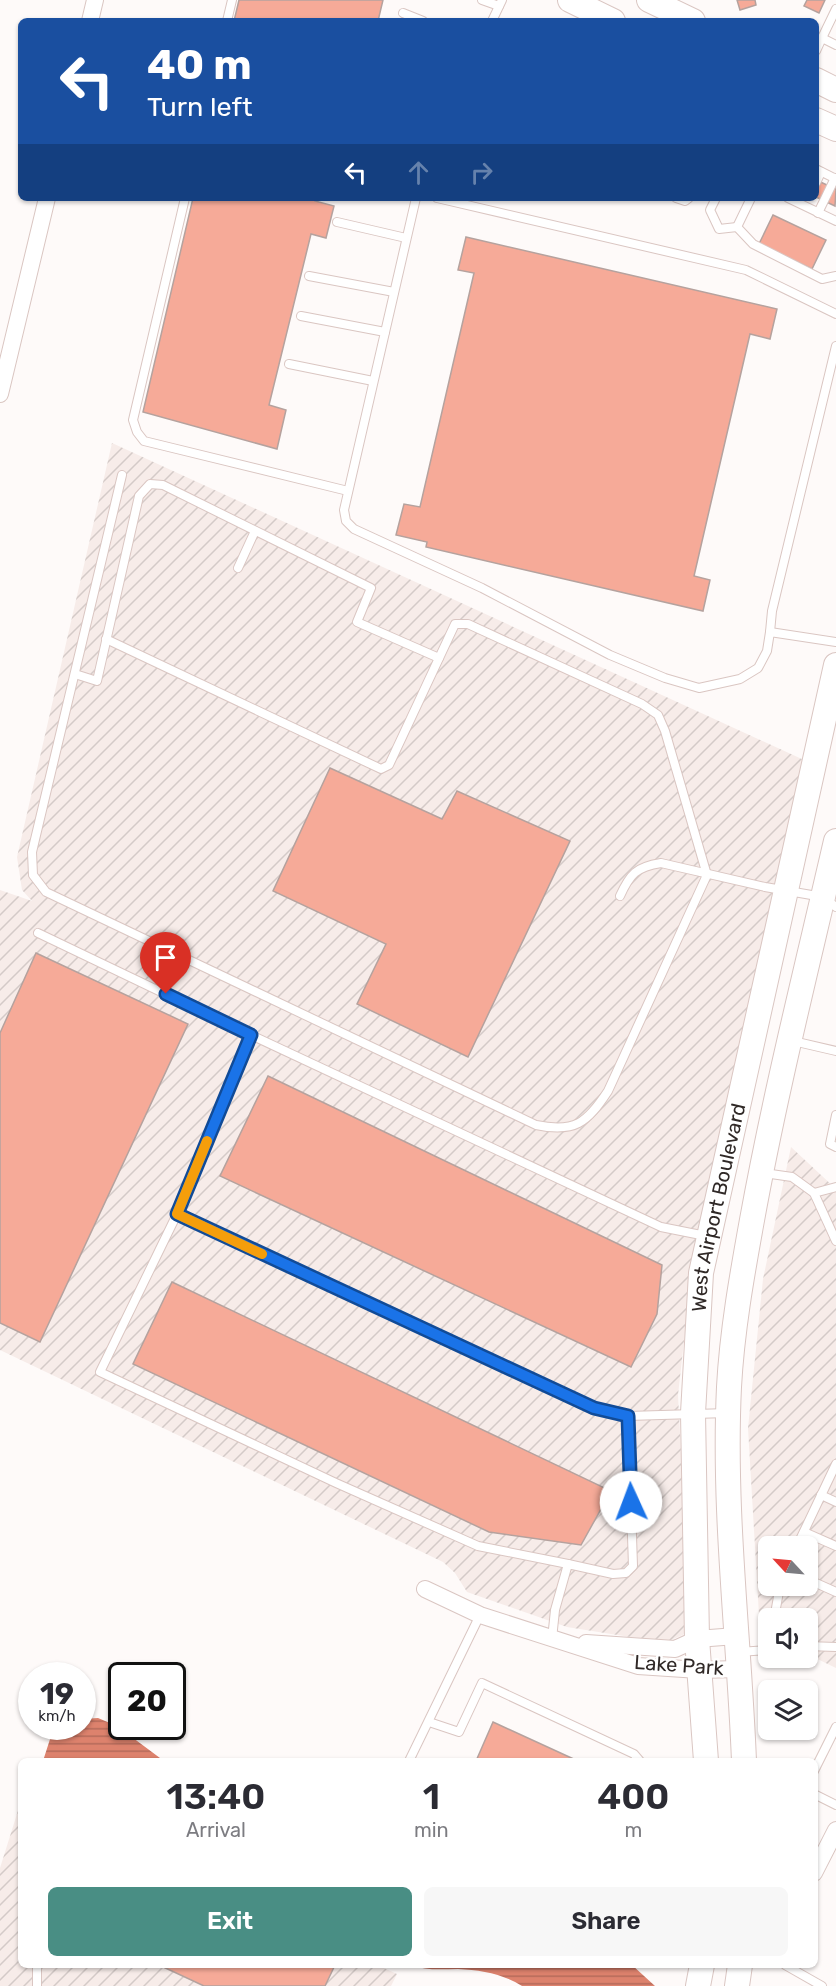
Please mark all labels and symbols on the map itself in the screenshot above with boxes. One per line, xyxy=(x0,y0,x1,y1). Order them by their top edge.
pin xyxy=(140,932,191,994)
street label: West Airport Boulevard xyxy=(687,1101,750,1312)
position arrow xyxy=(599,1470,663,1534)
north arrow xyxy=(758,1536,818,1596)
street label: Lake Park xyxy=(633,1650,725,1680)
speed limit sign: 20 xyxy=(108,1662,186,1740)

